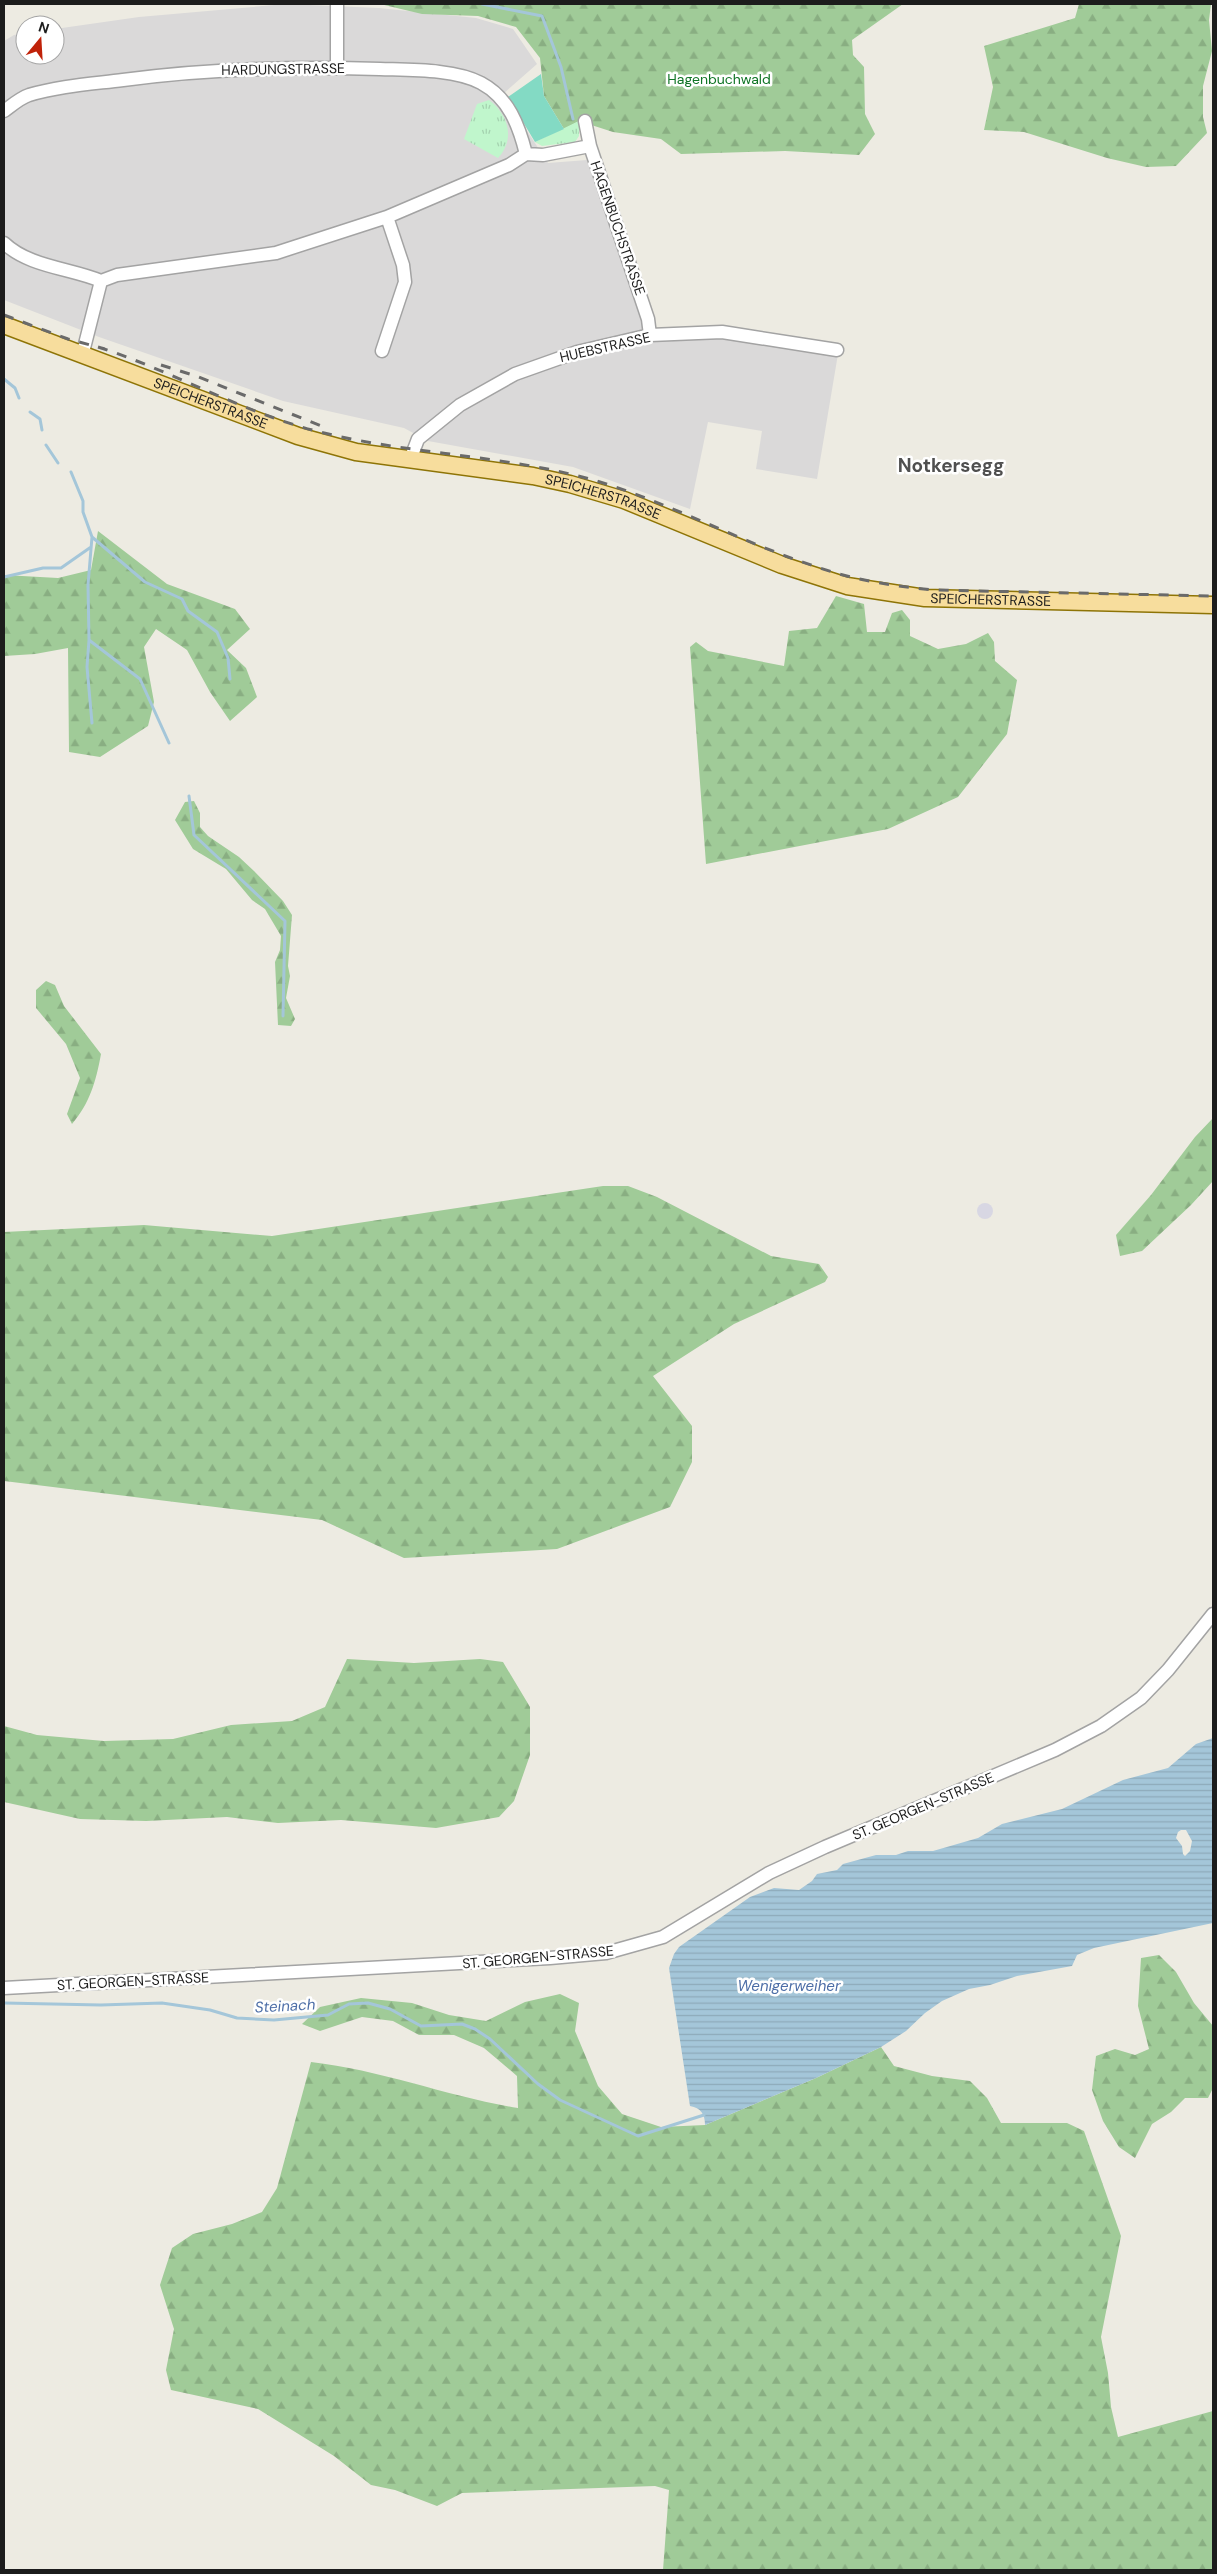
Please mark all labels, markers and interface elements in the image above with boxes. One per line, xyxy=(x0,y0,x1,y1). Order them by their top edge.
north arrow xyxy=(15,15,65,65)
text: N xyxy=(36,17,52,38)
street label: HARDUNGSTRASSE xyxy=(221,59,345,79)
park label: Hagenbuchwald xyxy=(667,70,771,88)
street label: HAGENBUCHSTRASSE xyxy=(587,158,650,298)
street label: HUEBSTRASSE xyxy=(558,328,652,366)
street label: SPEICHERSTRASSE xyxy=(151,373,271,433)
district label: Notkersegg xyxy=(898,453,1004,478)
street label: SPEICHERSTRASSE xyxy=(543,470,664,523)
street label: SPEICHERSTRASSE xyxy=(930,589,1051,610)
street label: ST. GEORGEN-STRASSE xyxy=(849,1768,997,1844)
street label: ST. GEORGEN-STRASSE xyxy=(461,1941,615,1973)
street label: ST. GEORGEN-STRASSE xyxy=(57,1968,209,1994)
water label: Wenigerweiher xyxy=(738,1976,841,1996)
water label: Steinach xyxy=(254,1994,316,2018)

